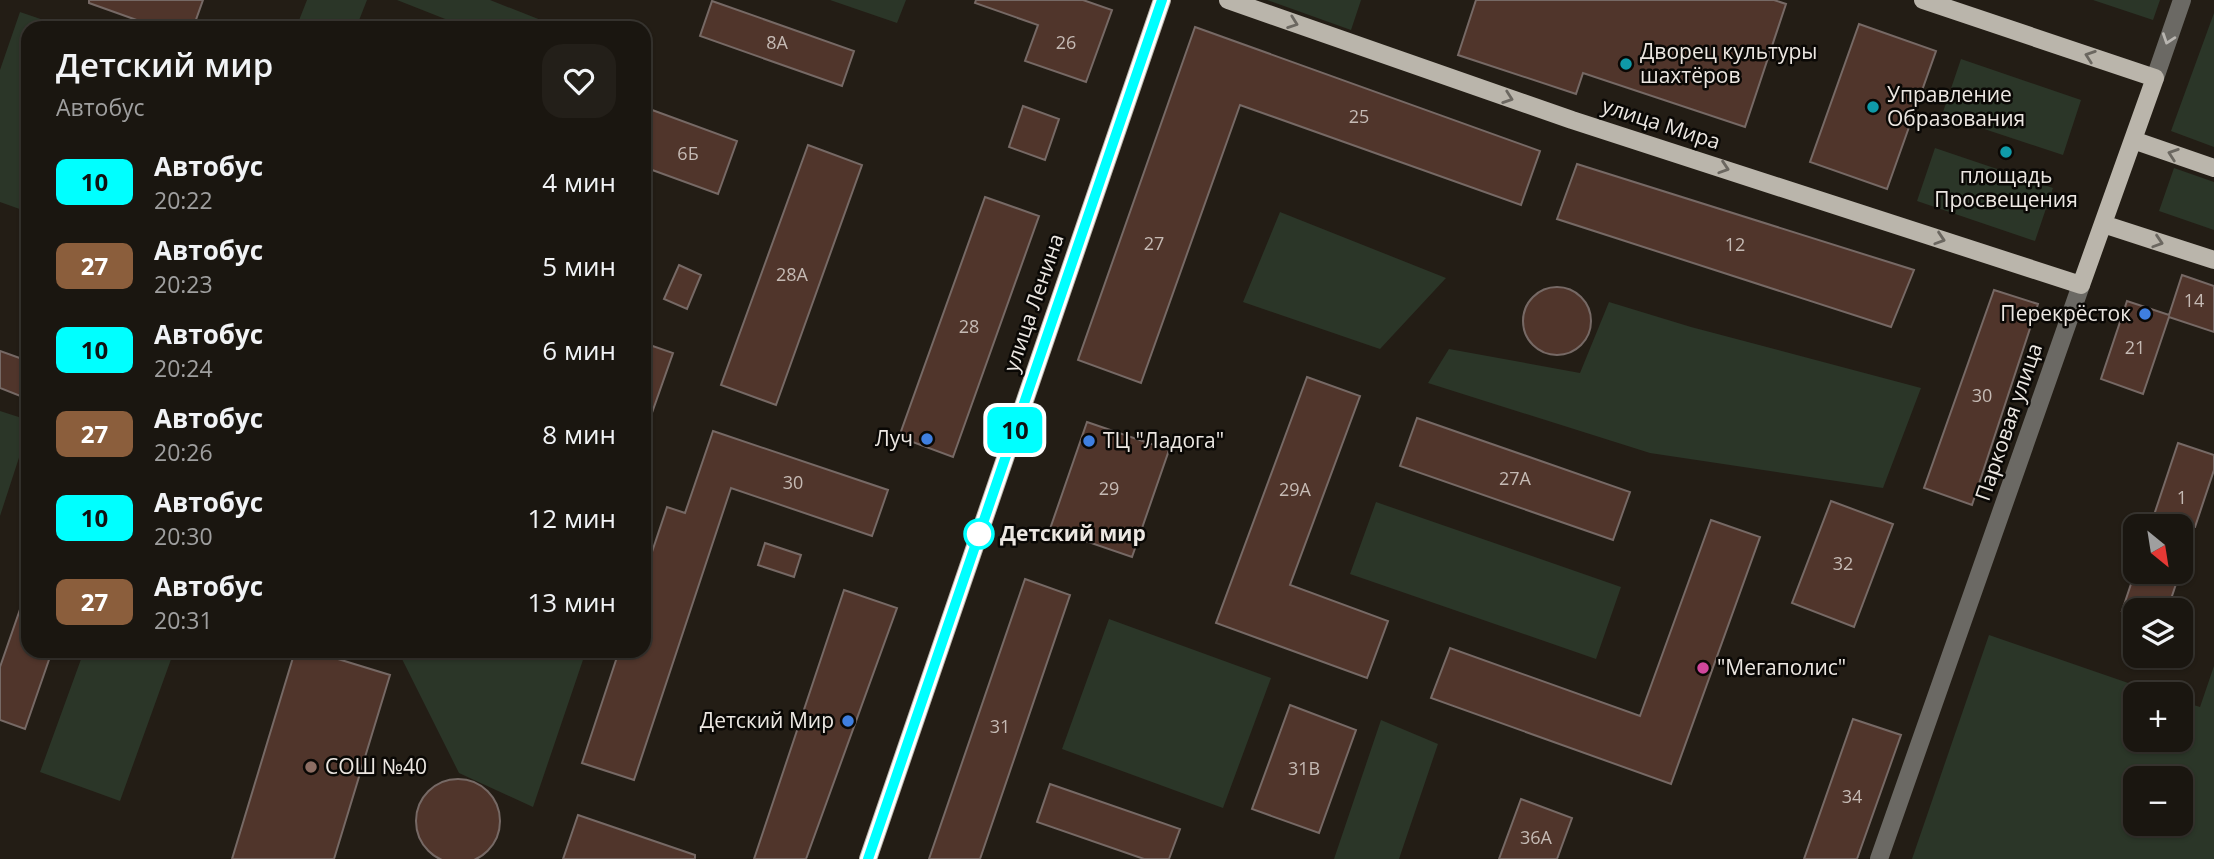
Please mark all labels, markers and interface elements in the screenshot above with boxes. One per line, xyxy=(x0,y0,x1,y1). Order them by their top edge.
one-way arrow xyxy=(1286,14,1298,28)
house number: 8А xyxy=(766,30,788,54)
house number: 26 xyxy=(1056,30,1076,54)
one-way arrow xyxy=(2162,32,2176,44)
place label: Дворец культуры шахтёров xyxy=(1640,37,1817,89)
text: Детский мир xyxy=(56,42,273,87)
button: heart xyxy=(542,44,616,118)
one-way arrow xyxy=(2084,50,2097,64)
marker: Дворец культуры шахтёров xyxy=(1618,56,1634,72)
place label: Управление Образования xyxy=(1887,80,2025,132)
one-way arrow xyxy=(1501,90,1513,104)
text: Автобус xyxy=(56,91,145,123)
street label: улица Мира xyxy=(1599,91,1724,155)
marker: Управление Образования xyxy=(1865,99,1881,115)
house number: 25 xyxy=(1349,104,1369,128)
house number: 6Б xyxy=(677,141,699,165)
marker: площадь Просвещения xyxy=(1998,144,2014,160)
text: Автобус xyxy=(154,148,263,184)
one-way arrow xyxy=(2168,148,2180,162)
one-way arrow xyxy=(1717,160,1730,174)
place label: площадь Просвещения xyxy=(1934,161,2078,213)
text: 4 мин xyxy=(542,164,616,200)
text: 10 xyxy=(81,165,108,198)
text: 20:22 xyxy=(154,184,213,216)
street label: улица Ленина xyxy=(996,230,1070,375)
house number: 27 xyxy=(1144,231,1164,255)
one-way arrow xyxy=(1933,231,1946,245)
text: Автобус xyxy=(154,232,263,268)
house number: 12 xyxy=(1725,232,1745,256)
one-way arrow xyxy=(2152,234,2164,248)
text: 5 мин xyxy=(542,248,616,284)
text: 27 xyxy=(81,249,108,282)
house number: 28А xyxy=(776,262,809,286)
text: 20:23 xyxy=(154,268,213,300)
house number: 14 xyxy=(2184,288,2204,312)
place label: Перекрёсток xyxy=(2000,299,2131,327)
marker: Перекрёсток xyxy=(2137,306,2153,322)
house number: 28 xyxy=(959,314,979,338)
text: Автобус xyxy=(154,316,263,352)
text: 6 мин xyxy=(542,332,616,368)
text: 10 xyxy=(81,333,108,366)
house number: 21 xyxy=(2125,335,2145,359)
street label: Парковая улица xyxy=(1968,339,2048,504)
text: 20:24 xyxy=(154,352,213,384)
house number: 30 xyxy=(1972,383,1992,407)
text: Автобус xyxy=(154,400,263,436)
line badge: 10 xyxy=(984,407,1046,453)
text: 10 xyxy=(1001,413,1029,446)
text: 8 мин xyxy=(542,416,616,452)
text: 27 xyxy=(81,417,108,450)
place label: Луч xyxy=(875,424,913,452)
place label: ТЦ "Ладога" xyxy=(1103,426,1224,454)
marker: Луч xyxy=(919,431,935,447)
marker: ТЦ "Ладога" xyxy=(1081,433,1097,449)
text: 20:26 xyxy=(154,436,213,468)
house number: 27А xyxy=(1499,466,1532,490)
house number: 30 xyxy=(783,470,803,494)
house number: 29 xyxy=(1099,476,1119,500)
house number: 29А xyxy=(1279,477,1312,501)
text: Автобус xyxy=(154,484,263,520)
house number: 1 xyxy=(2177,485,2187,509)
text: 12 мин xyxy=(527,500,616,536)
text: 10 xyxy=(81,501,108,534)
north arrow xyxy=(2123,514,2193,584)
map controls xyxy=(2123,514,2193,836)
marker: Детский мир xyxy=(964,519,994,549)
place label: Детский мир xyxy=(1000,519,1146,547)
text: 20:30 xyxy=(154,520,213,552)
house number: 32 xyxy=(1833,551,1853,575)
text: Автобус xyxy=(154,568,263,604)
text: 13 мин xyxy=(527,584,616,620)
text: 27 xyxy=(81,585,108,618)
button: layers xyxy=(2123,598,2193,668)
text: 20:31 xyxy=(154,604,213,636)
place label: "Мегаполис" xyxy=(1717,653,1846,681)
marker: "Мегаполис" xyxy=(1695,660,1711,676)
button: + xyxy=(2123,682,2193,752)
place label: Детский Мир xyxy=(700,706,834,734)
marker: Детский Мир xyxy=(840,713,856,729)
house number: 31 xyxy=(990,714,1010,738)
place label: СОШ №40 xyxy=(325,752,427,780)
house number: 31В xyxy=(1288,756,1320,780)
marker: СОШ №40 xyxy=(303,759,319,775)
button: − xyxy=(2123,766,2193,836)
house number: 34 xyxy=(1842,784,1862,808)
house number: 36А xyxy=(1520,825,1553,849)

